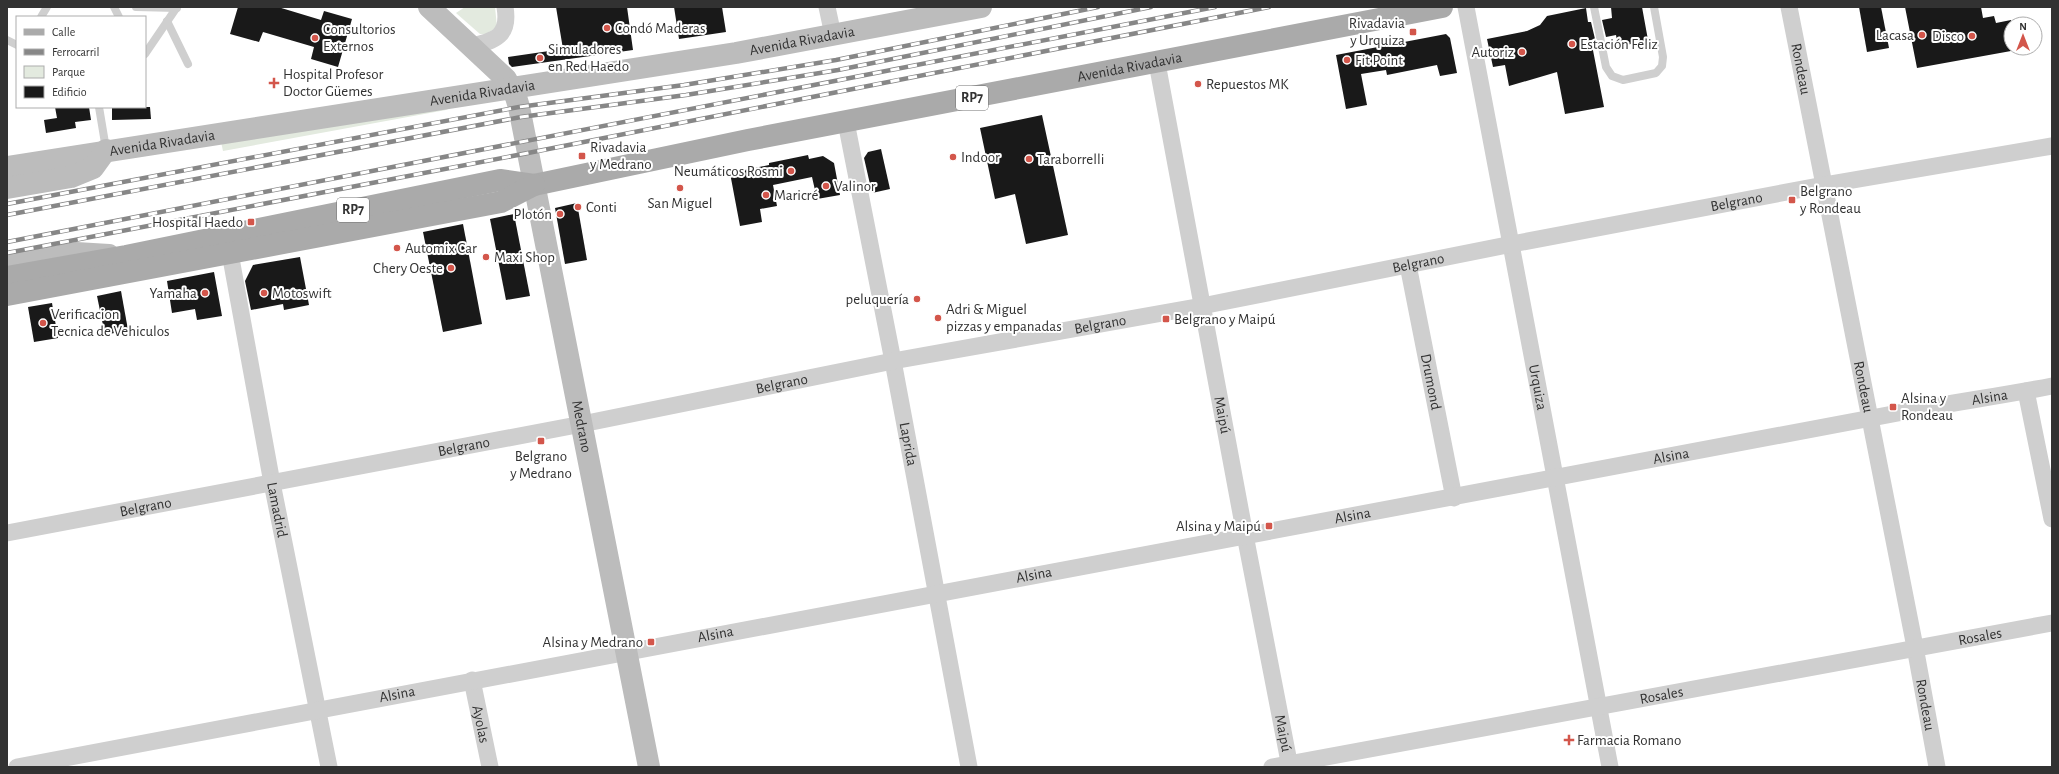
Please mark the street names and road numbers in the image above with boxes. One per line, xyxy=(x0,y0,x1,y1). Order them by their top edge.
street label: Avenida Rivadavia xyxy=(748,23,856,58)
street label: Rondeau xyxy=(1789,42,1814,96)
street label: Avenida Rivadavia xyxy=(1076,49,1183,84)
street label: Avenida Rivadavia xyxy=(428,77,536,108)
road number: RP7 xyxy=(956,86,988,110)
street label: Avenida Rivadavia xyxy=(108,127,216,158)
street label: Belgrano xyxy=(1709,189,1764,214)
road number: RP7 xyxy=(337,198,369,222)
street label: Belgrano xyxy=(1391,250,1445,275)
street label: Belgrano xyxy=(1073,312,1127,336)
street label: Drumond xyxy=(1418,352,1444,411)
street label: Rondeau xyxy=(1851,360,1876,414)
street label: Urquiza xyxy=(1526,363,1550,411)
street label: Belgrano xyxy=(755,371,809,396)
street label: Alsina xyxy=(1970,387,2009,407)
street label: Maipú xyxy=(1212,395,1233,435)
street label: Medrano xyxy=(569,399,594,454)
street label: Laprida xyxy=(897,421,920,467)
street label: Belgrano xyxy=(437,434,491,459)
street label: Alsina xyxy=(1652,445,1690,467)
street label: Lamadrid xyxy=(264,481,290,539)
street label: Belgrano xyxy=(118,494,173,519)
street label: Alsina xyxy=(1333,505,1372,526)
street label: Alsina xyxy=(1015,564,1053,585)
street label: Alsina xyxy=(696,623,735,645)
street label: Rosales xyxy=(1957,625,2003,648)
street label: Rondeau xyxy=(1914,678,1938,732)
street label: Alsina xyxy=(378,683,416,705)
street label: Rosales xyxy=(1638,684,1684,706)
street label: Ayolas xyxy=(470,704,492,744)
street label: Maipú xyxy=(1272,713,1294,753)

